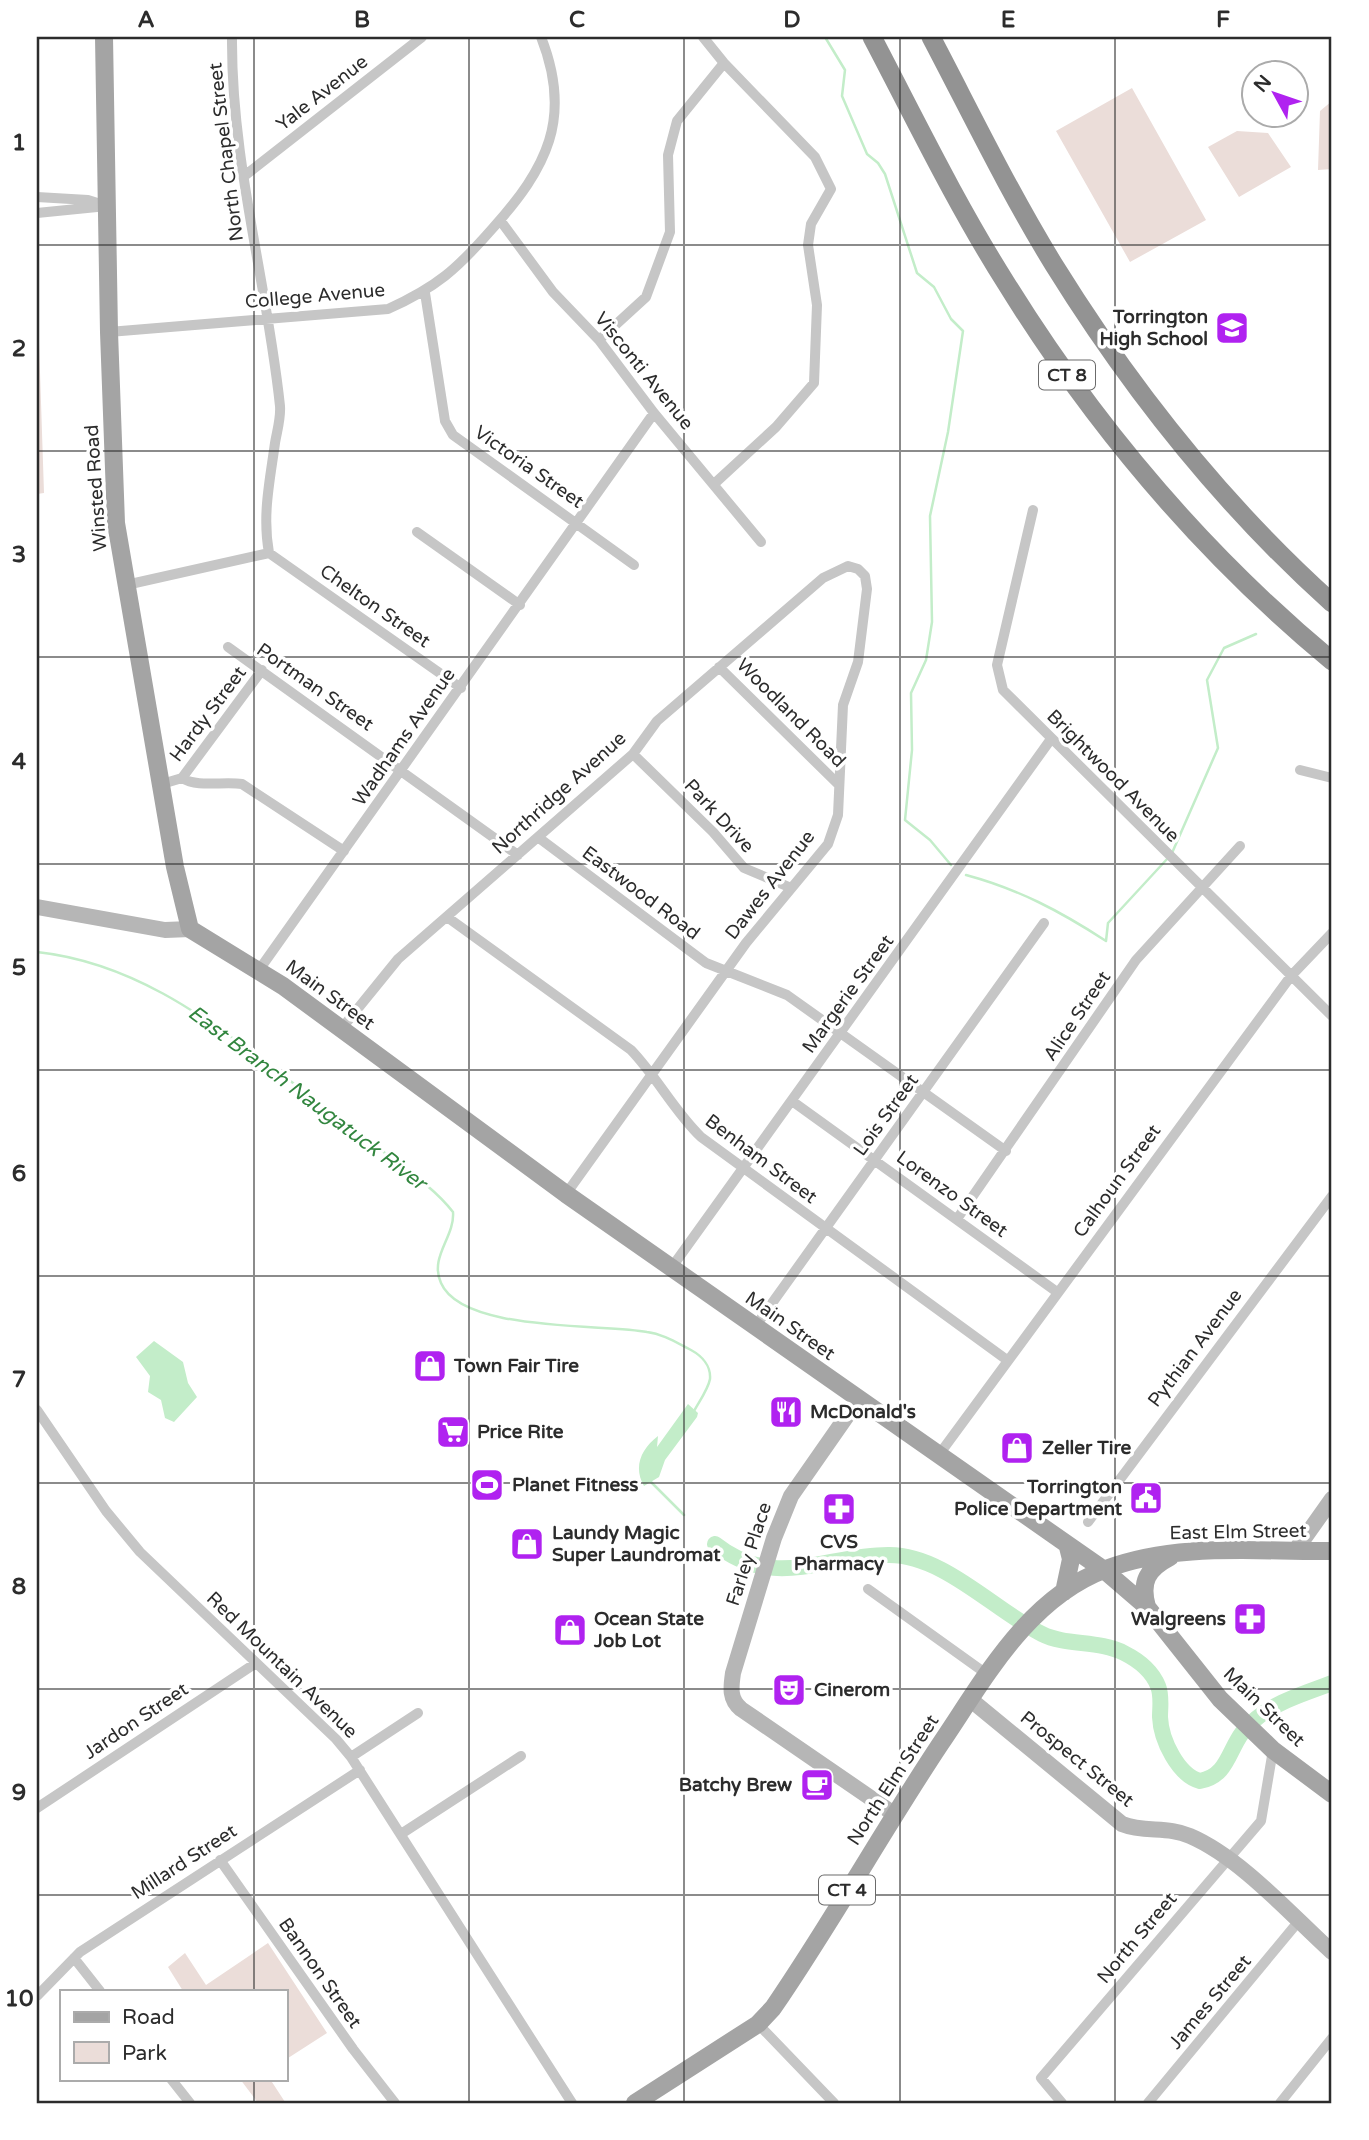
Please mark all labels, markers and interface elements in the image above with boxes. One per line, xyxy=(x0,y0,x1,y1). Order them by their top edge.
text: A xyxy=(137,6,155,34)
text: B xyxy=(354,6,370,34)
text: C xyxy=(569,6,585,34)
text: D xyxy=(783,6,801,34)
text: E xyxy=(1001,6,1015,34)
text: F xyxy=(1216,6,1230,34)
street label: Yale Avenue xyxy=(272,51,372,135)
north arrow xyxy=(1240,60,1310,130)
street label: North Chapel Street xyxy=(204,61,248,243)
text: N xyxy=(1249,71,1276,97)
text: 1 xyxy=(12,129,26,157)
street label: College Avenue xyxy=(244,279,386,313)
place label: Torrington High School xyxy=(1099,306,1208,351)
street label: Visconti Avenue xyxy=(590,308,698,434)
school or university icon: Torrington High School xyxy=(1213,309,1251,347)
text: 2 xyxy=(12,335,26,363)
road number: CT 8 xyxy=(1039,360,1095,390)
street label: Victoria Street xyxy=(470,421,588,513)
street label: Winsted Road xyxy=(81,424,111,552)
text: 3 xyxy=(12,541,26,569)
street label: Chelton Street xyxy=(316,560,434,652)
street label: Portman Street xyxy=(252,639,378,735)
street label: Woodland Road xyxy=(732,654,850,772)
street label: Hardy Street xyxy=(165,662,251,766)
street label: Wadhams Avenue xyxy=(348,664,460,810)
street label: Brightwood Avenue xyxy=(1042,705,1184,847)
street label: Northridge Avenue xyxy=(488,727,630,859)
text: 4 xyxy=(12,748,27,776)
street label: Park Drive xyxy=(679,775,759,857)
street label: Dawes Avenue xyxy=(721,826,819,944)
street label: Eastwood Road xyxy=(578,842,704,944)
street label: Margerie Street xyxy=(798,931,898,1057)
text: 5 xyxy=(12,954,26,982)
street label: Main Street xyxy=(281,955,379,1035)
street label: Alice Street xyxy=(1039,967,1115,1065)
water label: East Branch Naugatuck River xyxy=(183,1000,433,1197)
street label: Lois Street xyxy=(849,1070,923,1160)
street label: Benham Street xyxy=(701,1110,821,1208)
street label: Calhoun Street xyxy=(1069,1120,1165,1242)
street label: Lorenzo Street xyxy=(892,1146,1012,1242)
text: 6 xyxy=(12,1160,26,1188)
street label: Pythian Avenue xyxy=(1143,1285,1247,1411)
street label: Main Street xyxy=(741,1287,839,1365)
shop icon: Town Fair Tire xyxy=(411,1347,449,1385)
place label: Town Fair Tire xyxy=(453,1355,579,1377)
text: 7 xyxy=(12,1366,26,1394)
restaurant icon: McDonald's xyxy=(767,1393,805,1431)
place label: McDonald's xyxy=(810,1401,916,1423)
supermarket icon: Price Rite xyxy=(434,1413,472,1451)
place label: Price Rite xyxy=(477,1421,564,1443)
shop icon: Zeller Tire xyxy=(998,1429,1036,1467)
place label: Zeller Tire xyxy=(1042,1437,1131,1459)
sports icon: Planet Fitness xyxy=(468,1466,506,1504)
place label: Planet Fitness xyxy=(512,1474,638,1496)
place label: Torrington Police Department xyxy=(954,1476,1123,1521)
public building icon: Torrington Police Department xyxy=(1127,1479,1165,1517)
pharmacy icon: CVS Pharmacy xyxy=(820,1490,858,1528)
street label: Farley Place xyxy=(722,1499,776,1609)
street label: East Elm Street xyxy=(1169,1520,1307,1544)
place label: Laundy Magic Super Laundromat xyxy=(552,1522,721,1567)
shop icon: Laundy Magic Super Laundromat xyxy=(508,1525,546,1563)
place label: CVS Pharmacy xyxy=(794,1531,885,1576)
text: 8 xyxy=(12,1573,26,1601)
street label: Red Mountain Avenue xyxy=(202,1587,362,1743)
pharmacy icon: Walgreens xyxy=(1231,1600,1269,1638)
place label: Ocean State Job Lot xyxy=(593,1608,704,1652)
place label: Walgreens xyxy=(1131,1608,1226,1631)
shop icon: Ocean State Job Lot xyxy=(551,1611,589,1649)
street label: Main Street xyxy=(1219,1663,1309,1751)
theatre icon: Cinerom xyxy=(770,1671,808,1709)
street label: Jardon Street xyxy=(80,1678,192,1764)
place label: Cinerom xyxy=(814,1679,890,1701)
street label: Prospect Street xyxy=(1016,1707,1138,1811)
street label: North Elm Street xyxy=(843,1711,943,1849)
cafe icon: Batchy Brew xyxy=(798,1766,836,1804)
place label: Batchy Brew xyxy=(679,1774,792,1797)
text: 9 xyxy=(12,1779,26,1807)
street label: Millard Street xyxy=(127,1820,241,1904)
road number: CT 4 xyxy=(819,1876,875,1904)
street label: North Street xyxy=(1093,1888,1181,1988)
street label: Bannon Street xyxy=(274,1914,366,2032)
street label: James Street xyxy=(1164,1950,1256,2054)
text: 10 xyxy=(5,1985,33,2013)
legend xyxy=(60,1990,287,2080)
text: Road xyxy=(122,2005,175,2030)
text: Park xyxy=(122,2041,167,2066)

